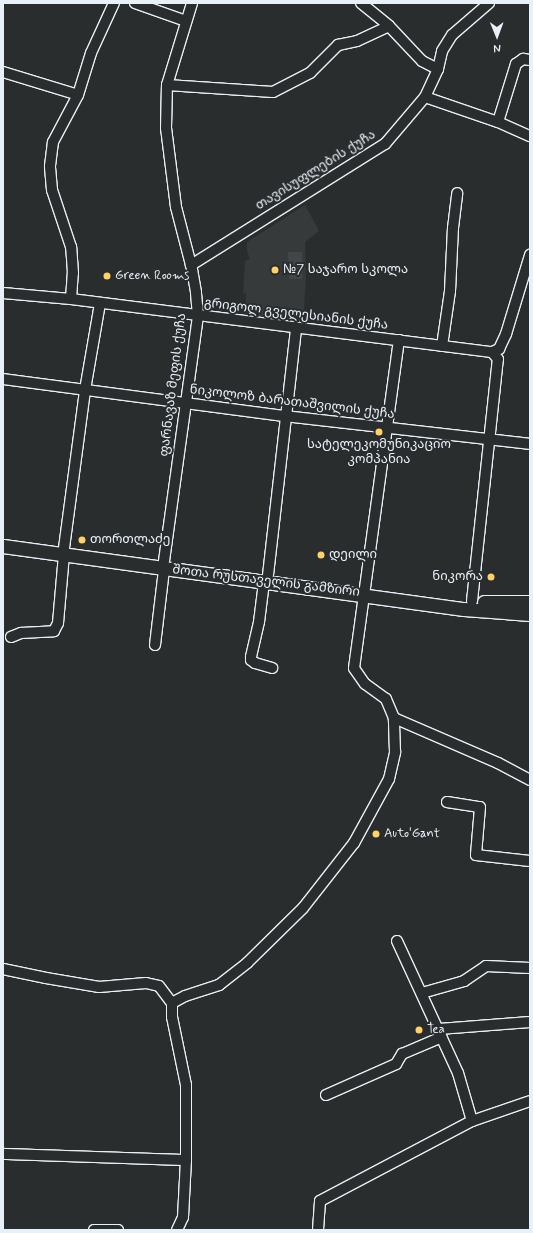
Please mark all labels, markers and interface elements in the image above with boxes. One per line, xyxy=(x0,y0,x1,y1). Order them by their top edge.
north arrow xyxy=(477,16,517,56)
text: N xyxy=(493,41,501,55)
street label: თავისუფლების ქუჩა xyxy=(253,128,379,214)
place label: №7 საჯარო სკოლა xyxy=(283,262,408,278)
marker: №7 საჯარო სკოლა xyxy=(270,265,280,275)
place label: Green Rooms xyxy=(115,268,190,284)
marker: Green Rooms xyxy=(102,271,112,281)
street label: გრიგოლ გველესიანის ქუჩა xyxy=(203,296,389,334)
street label: ფარნავაზ მეფის ქუჩა xyxy=(157,312,191,458)
street label: ნიკოლოზ ბარათაშვილის ქუჩა xyxy=(189,383,395,423)
marker: სატელეკომუნიკაციო კომპანია xyxy=(374,427,384,437)
place label: სატელეკომუნიკაციო კომპანია xyxy=(307,438,451,469)
place label: თორთლაძე xyxy=(90,532,170,548)
marker: თორთლაძე xyxy=(77,535,87,545)
place label: დეილი xyxy=(329,547,377,563)
marker: დეილი xyxy=(316,550,326,560)
street label: შოთა რუსთაველის გამზირი xyxy=(171,563,361,601)
place label: ნიკორა xyxy=(432,569,483,585)
marker: ნიკორა xyxy=(486,572,496,582)
place label: Auto'Gant xyxy=(384,826,440,842)
marker: Auto'Gant xyxy=(371,829,381,839)
place label: Tea xyxy=(427,1022,445,1038)
marker: Tea xyxy=(414,1025,424,1035)

